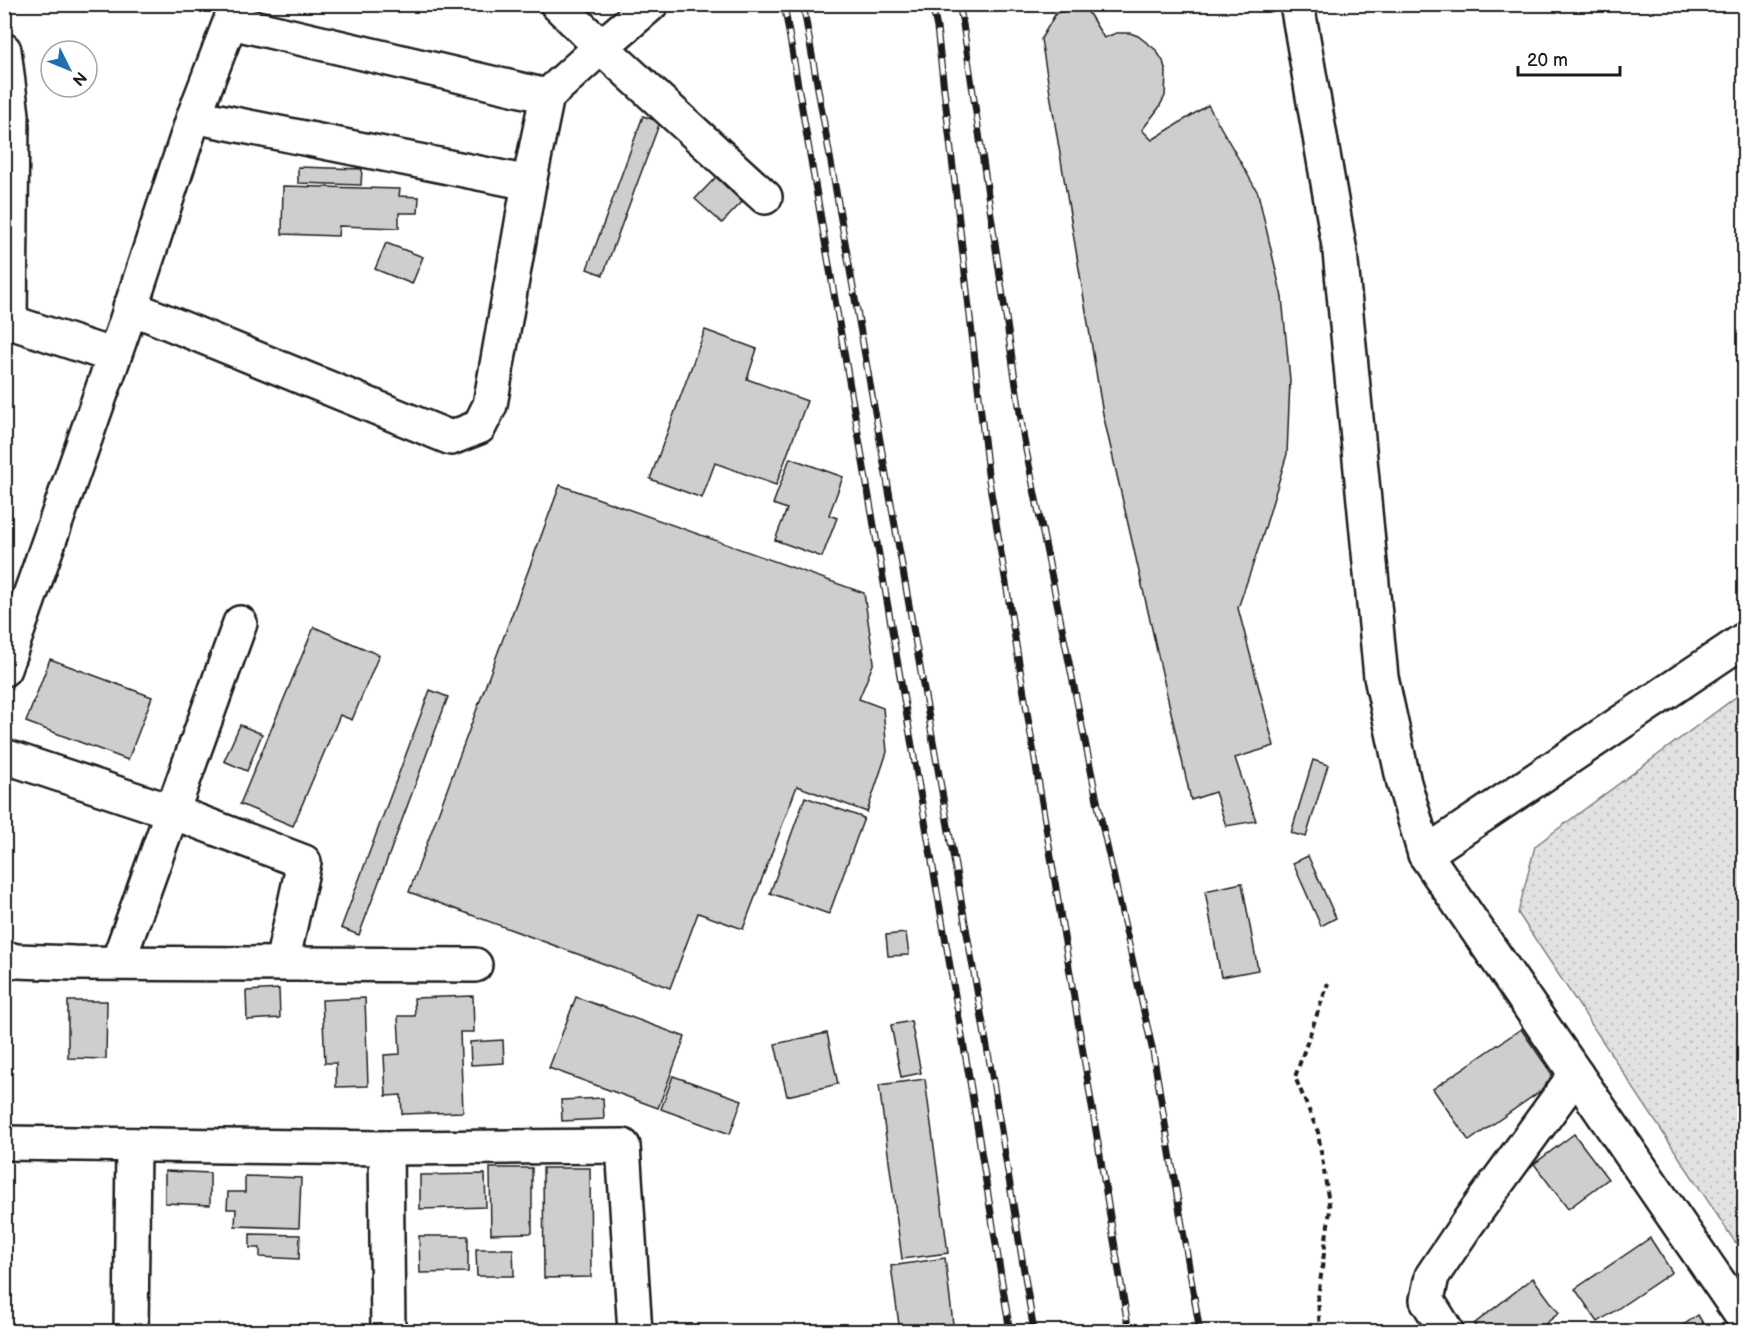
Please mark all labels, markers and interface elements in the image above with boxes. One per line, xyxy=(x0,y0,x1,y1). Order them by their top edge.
north arrow xyxy=(39,39,99,99)
scale bar xyxy=(1518,39,1620,77)
text: 20 m xyxy=(1527,50,1568,71)
text: N xyxy=(68,67,90,89)

